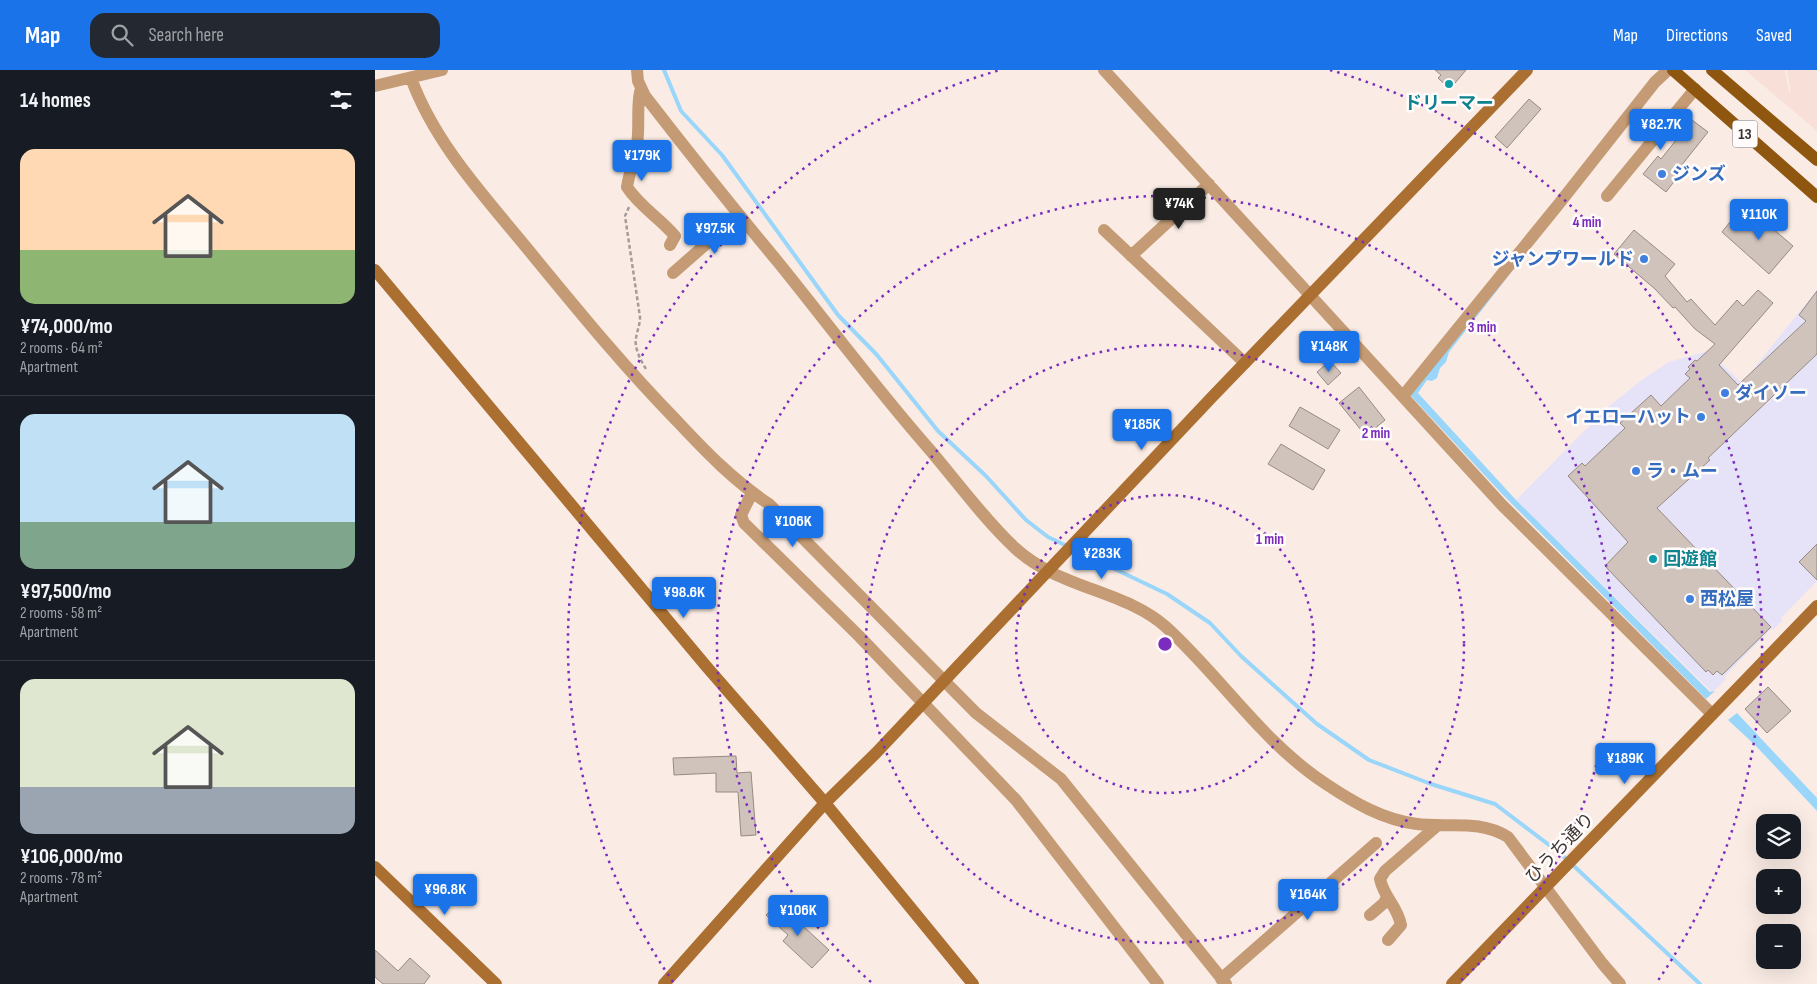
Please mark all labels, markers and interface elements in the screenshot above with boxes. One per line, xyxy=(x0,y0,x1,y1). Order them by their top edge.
search box xyxy=(90,13,440,58)
text: Map xyxy=(25,21,60,50)
icon: search xyxy=(108,21,136,49)
text: Search here xyxy=(148,24,224,47)
text: Map xyxy=(1613,25,1638,46)
text: Directions xyxy=(1666,25,1728,46)
text: Saved xyxy=(1756,25,1792,46)
marker: ドリーマー xyxy=(1443,78,1455,90)
icon: filters xyxy=(327,86,355,114)
text: 14 homes xyxy=(20,88,91,113)
place label: ドリーマー xyxy=(1404,93,1494,114)
pin: ¥82.7K xyxy=(1620,108,1702,151)
text: ¥82.7K xyxy=(1641,115,1681,134)
road number: 13 xyxy=(1733,121,1757,148)
pin: ¥179K xyxy=(607,140,677,182)
text: ¥179K xyxy=(624,146,660,165)
place label: ジンズ xyxy=(1672,164,1726,185)
marker: ジンズ xyxy=(1656,168,1668,180)
icon: home xyxy=(143,181,233,271)
pin: ¥74K xyxy=(1149,188,1209,230)
text: ¥74K xyxy=(1164,194,1194,213)
pin: ¥110K xyxy=(1724,198,1794,241)
text: ¥110K xyxy=(1741,205,1777,224)
pin: ¥97.5K xyxy=(674,212,756,255)
text: 4 min xyxy=(1573,213,1601,232)
text: ¥97.5K xyxy=(695,219,735,238)
place label: ジャンプワールド xyxy=(1491,249,1634,270)
marker: ジャンプワールド xyxy=(1638,253,1650,265)
text: ¥74,000/mo xyxy=(20,314,113,339)
text: 3 min xyxy=(1468,318,1496,337)
pin: ¥148K xyxy=(1294,330,1364,373)
text: ¥148K xyxy=(1310,337,1348,356)
text: 2 rooms · 64 m² xyxy=(20,339,103,358)
text: Apartment xyxy=(20,358,78,377)
place label: ダイソー xyxy=(1735,383,1807,404)
marker: ダイソー xyxy=(1719,387,1731,399)
place label: イエローハット xyxy=(1566,407,1691,428)
pin: ¥185K xyxy=(1107,408,1177,451)
marker: イエローハット xyxy=(1695,411,1707,423)
text: ¥185K xyxy=(1124,415,1160,434)
text: 2 min xyxy=(1362,424,1390,443)
icon: home xyxy=(143,447,233,537)
place label: ラ・ムー xyxy=(1646,461,1718,482)
marker: ラ・ムー xyxy=(1630,465,1642,477)
pin: ¥106K xyxy=(758,506,828,548)
text: ¥106K xyxy=(774,512,812,531)
text: 1 min xyxy=(1256,530,1284,549)
pin: ¥283K xyxy=(1067,538,1137,580)
text: ¥283K xyxy=(1083,544,1121,563)
place label: 回遊館 xyxy=(1663,549,1717,570)
marker: 回遊館 xyxy=(1647,553,1659,565)
pin: ¥98.6K xyxy=(643,576,725,619)
text: ¥97,500/mo xyxy=(20,579,111,604)
text: ¥98.6K xyxy=(663,583,705,602)
place label: 西松屋 xyxy=(1700,589,1754,610)
marker: 西松屋 xyxy=(1684,593,1696,605)
text: 2 rooms · 58 m² xyxy=(20,604,102,623)
text: Apartment xyxy=(20,623,78,642)
centre of rings xyxy=(1156,635,1174,653)
icon: home xyxy=(143,712,233,802)
pin: ¥189K xyxy=(1590,742,1660,785)
text: ¥189K xyxy=(1606,749,1644,768)
street label: ひうち通り xyxy=(1521,808,1599,888)
map controls xyxy=(1756,814,1801,969)
button: layers xyxy=(1756,814,1801,859)
text: ¥106,000/mo xyxy=(20,844,123,869)
text: 2 rooms · 78 m² xyxy=(20,869,102,888)
button: + xyxy=(1756,869,1801,914)
pin: ¥96.8K xyxy=(404,874,486,916)
pin: ¥164K xyxy=(1273,878,1343,921)
text: ¥96.8K xyxy=(424,880,466,899)
text: ¥164K xyxy=(1289,885,1327,904)
text: Apartment xyxy=(20,888,78,907)
pin: ¥106K xyxy=(763,894,833,937)
text: ¥106K xyxy=(779,901,817,920)
button: − xyxy=(1756,924,1801,969)

